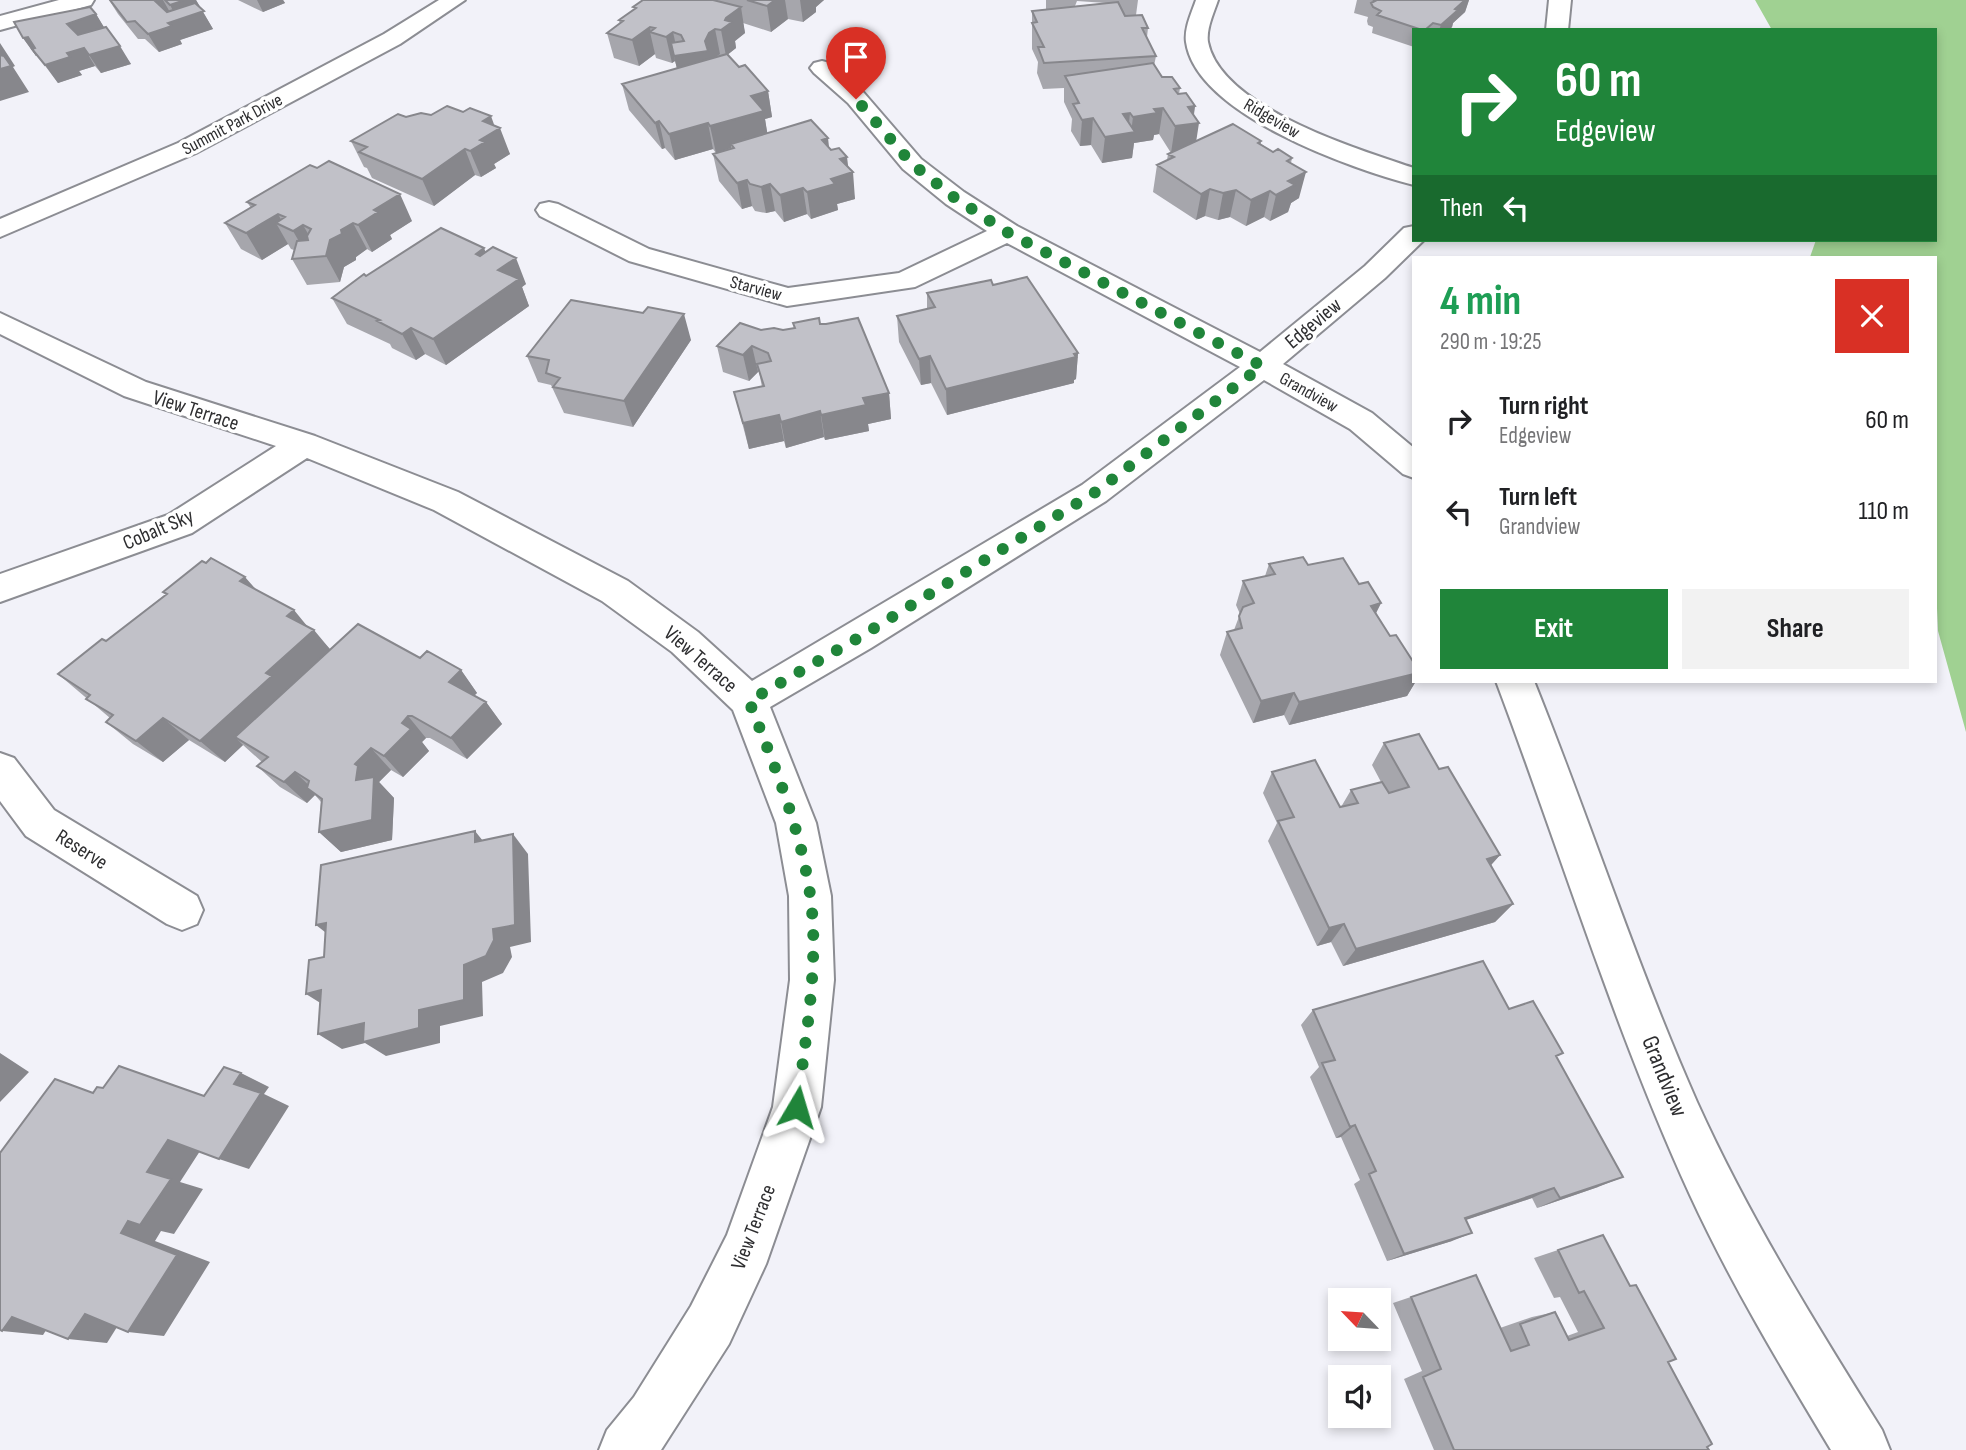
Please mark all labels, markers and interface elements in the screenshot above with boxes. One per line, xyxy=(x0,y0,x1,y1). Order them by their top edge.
pin xyxy=(826,27,886,99)
icon: arrive xyxy=(837,38,875,76)
text: 60 m xyxy=(1555,52,1642,111)
icon: right xyxy=(1440,56,1531,147)
street label: Summit Park Drive xyxy=(178,89,286,160)
street label: Ridgeview xyxy=(1240,94,1303,143)
text: Edgeview xyxy=(1555,112,1656,151)
icon: left xyxy=(1497,189,1535,227)
text: Then xyxy=(1440,193,1483,224)
street label: Starview xyxy=(728,271,784,305)
text: 4 min xyxy=(1440,276,1521,327)
button: close xyxy=(1835,279,1909,353)
street label: Edgeview xyxy=(1280,292,1347,354)
text: 290 m · 19:25 xyxy=(1440,328,1542,356)
street label: Grandview xyxy=(1276,368,1342,417)
street label: View Terrace xyxy=(150,385,242,436)
text: Turn right xyxy=(1499,391,1588,422)
icon: right xyxy=(1440,402,1478,440)
text: 60 m xyxy=(1865,405,1909,436)
text: Edgeview xyxy=(1499,422,1571,450)
text: Turn left xyxy=(1499,482,1577,513)
icon: left xyxy=(1440,493,1478,531)
text: 110 m xyxy=(1858,496,1909,527)
street label: Cobalt Sky xyxy=(119,503,197,555)
text: Grandview xyxy=(1499,513,1580,541)
button: Exit xyxy=(1440,589,1668,669)
button: Share xyxy=(1682,589,1909,669)
street label: View Terrace xyxy=(659,621,742,698)
street label: Reserve xyxy=(51,824,112,875)
street label: Grandview xyxy=(1635,1031,1694,1121)
position arrow xyxy=(760,1070,834,1144)
street label: View Terrace xyxy=(726,1181,781,1273)
north arrow xyxy=(1328,1288,1391,1351)
map controls xyxy=(1328,1288,1391,1428)
button: sound xyxy=(1328,1365,1391,1428)

